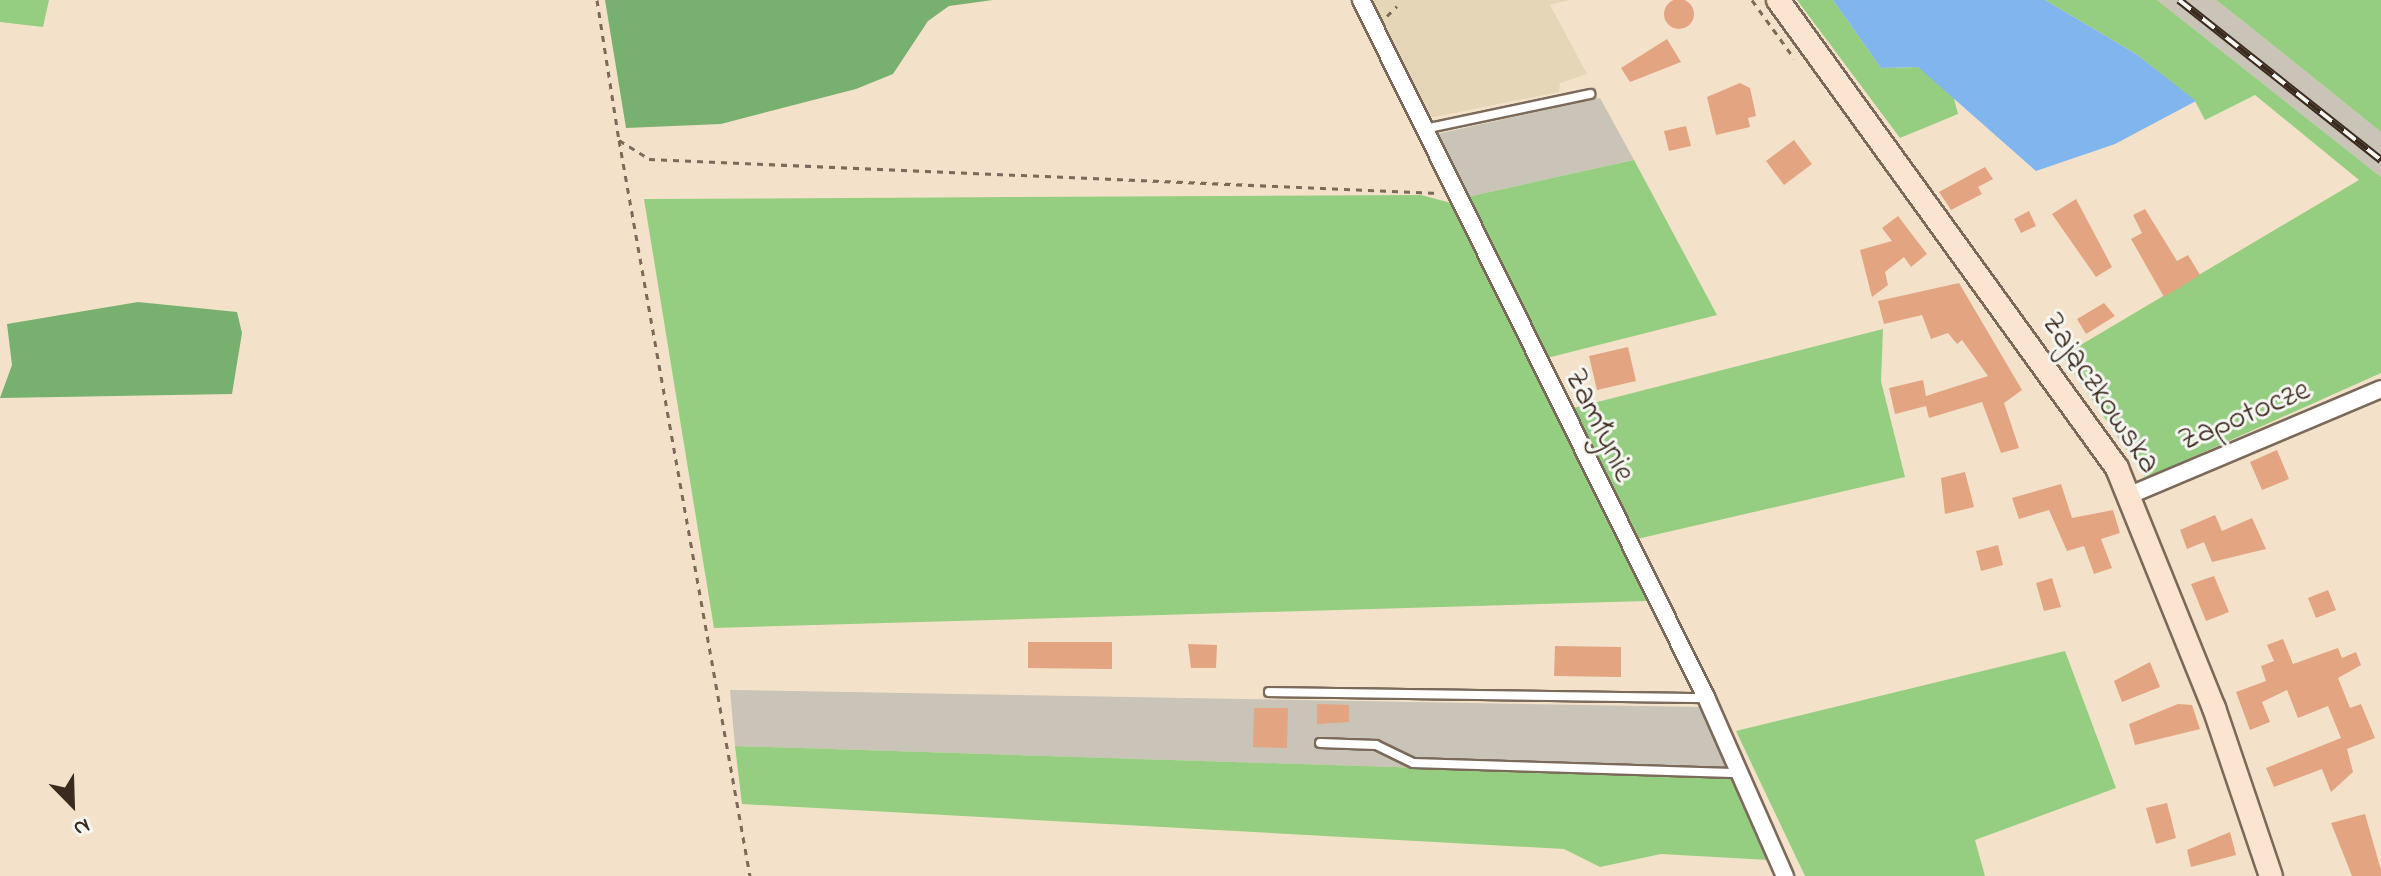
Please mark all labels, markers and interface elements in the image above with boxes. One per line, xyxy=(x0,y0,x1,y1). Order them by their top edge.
street label: Zajączkowska xyxy=(2031,306,2167,482)
street label: Zamłynie xyxy=(1554,363,1642,489)
street label: Zapotocze xyxy=(2174,372,2316,462)
north arrow xyxy=(32,764,112,844)
text: N xyxy=(68,808,94,844)

